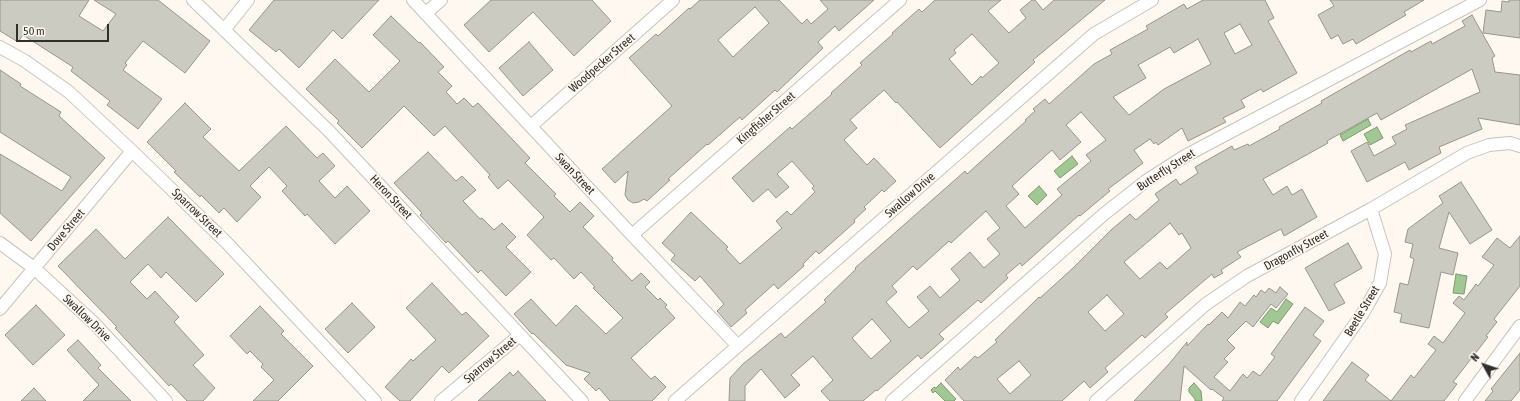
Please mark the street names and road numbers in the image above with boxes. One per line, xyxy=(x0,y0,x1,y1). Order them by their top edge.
street label: Woodpecker Street xyxy=(566,30,638,96)
street label: Kingfisher Street xyxy=(734,89,798,147)
street label: Butterfly Street xyxy=(1134,146,1198,194)
street label: Swan Street xyxy=(552,150,598,198)
street label: Swallow Drive xyxy=(882,169,938,221)
street label: Heron Street xyxy=(367,172,415,222)
street label: Sparrow Street xyxy=(169,186,225,240)
street label: Dove Street xyxy=(44,206,88,254)
street label: Dragonfly Street xyxy=(1261,226,1331,274)
street label: Beetle Street xyxy=(1341,283,1383,339)
street label: Swallow Drive xyxy=(60,291,114,345)
street label: Sparrow Street xyxy=(461,334,519,386)

